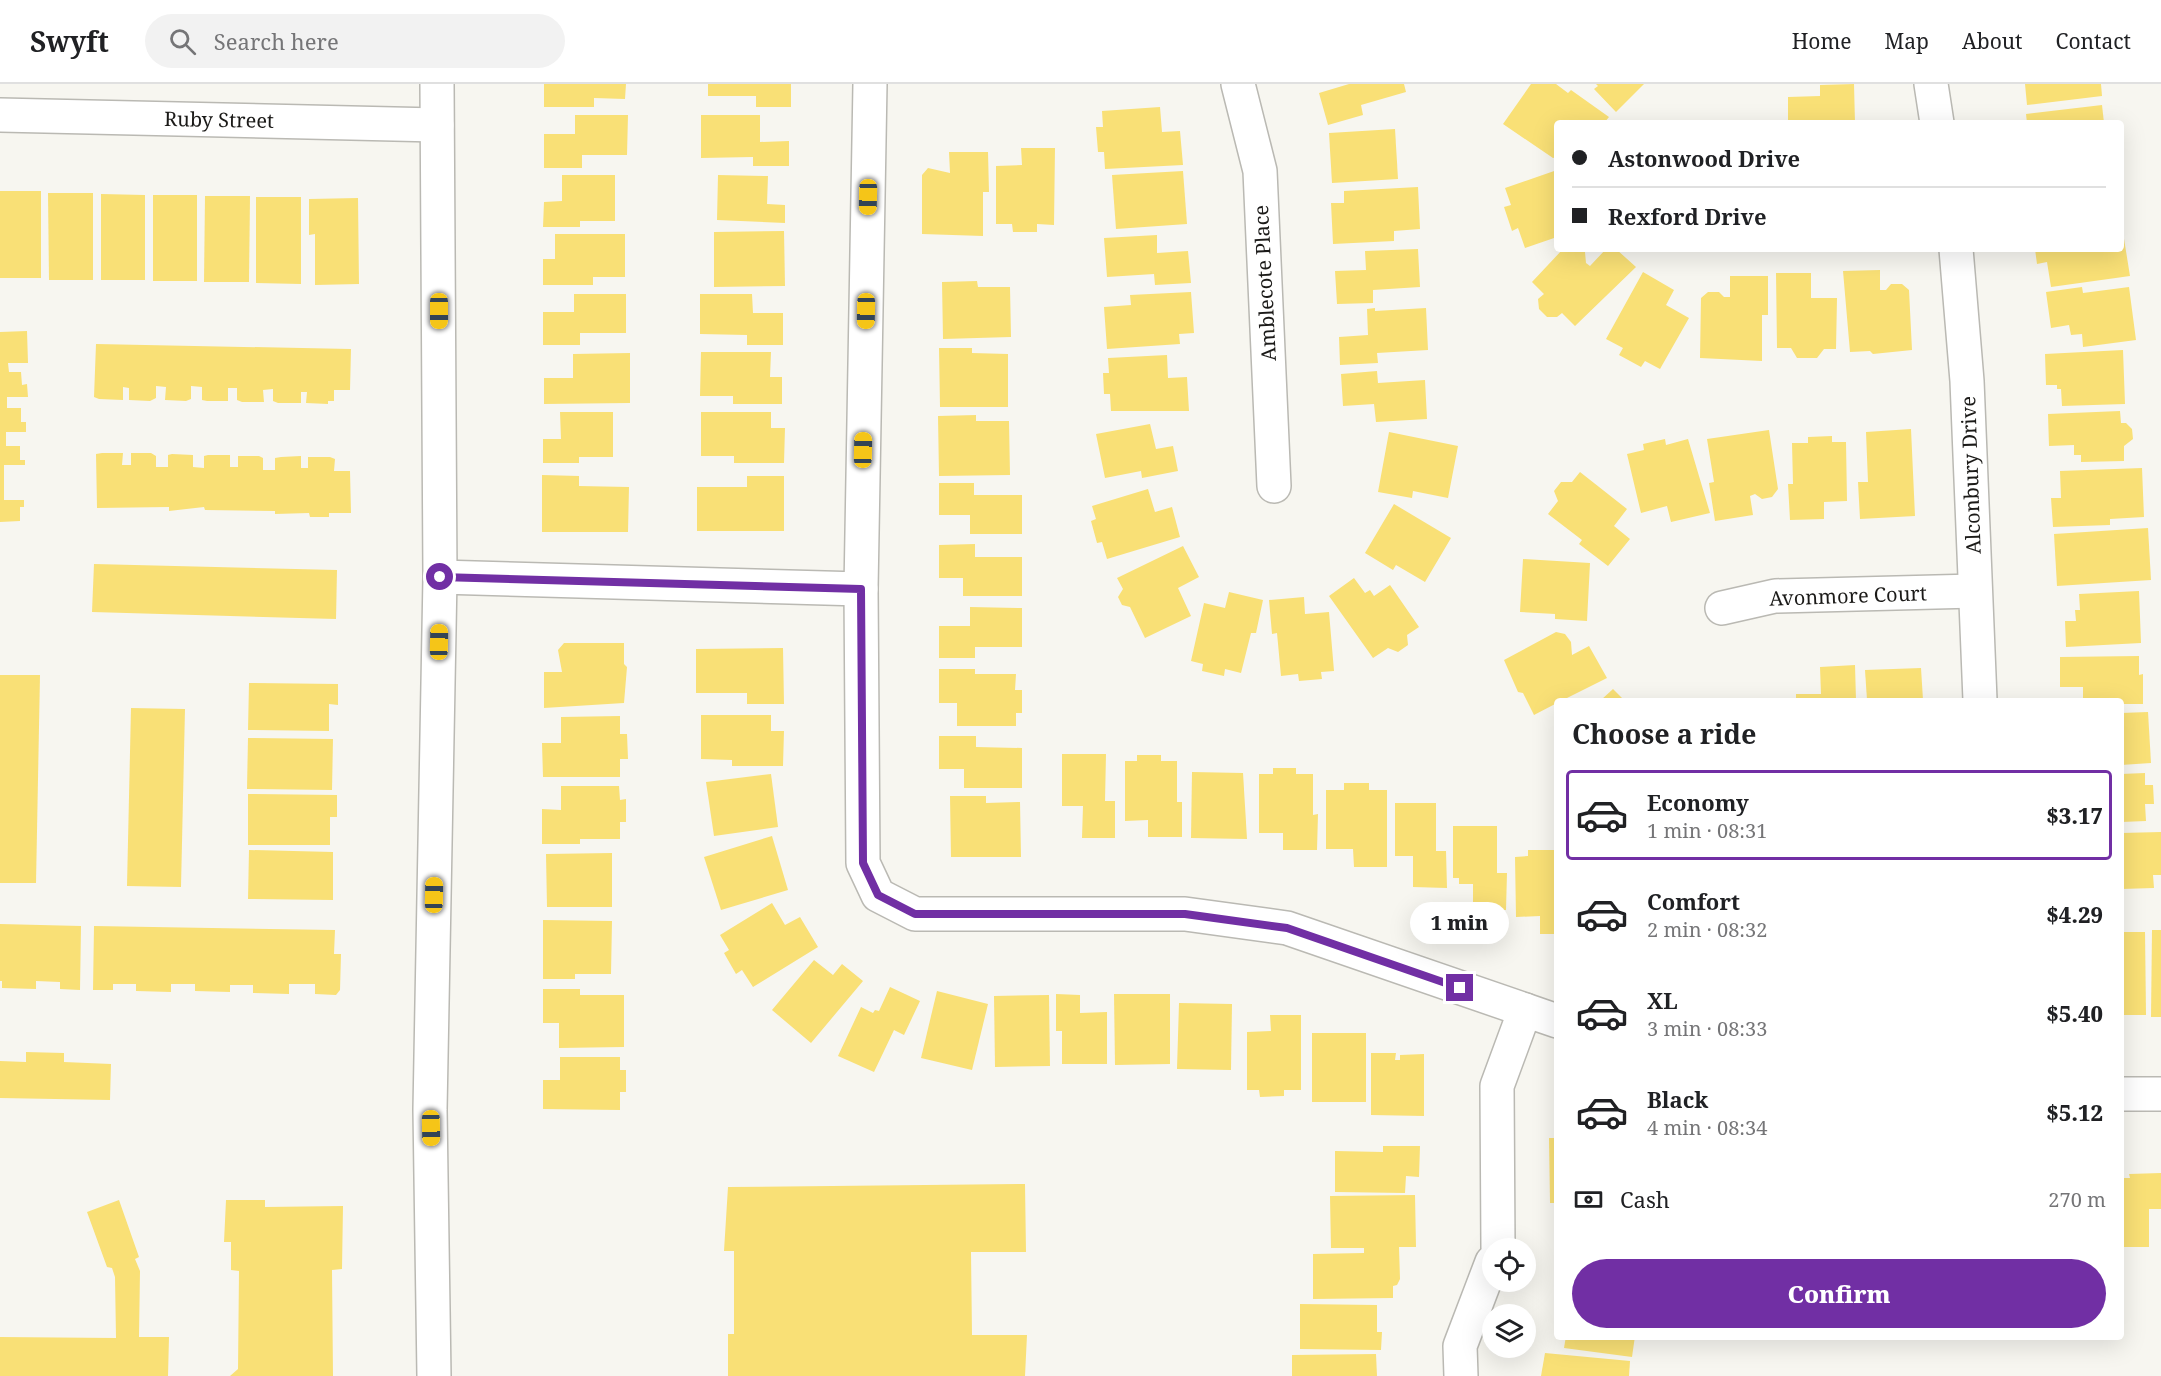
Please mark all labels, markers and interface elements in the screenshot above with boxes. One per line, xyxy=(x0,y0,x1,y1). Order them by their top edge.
search box xyxy=(145,14,565,68)
text: Swyft xyxy=(30,22,109,60)
icon: search xyxy=(166,25,199,58)
text: Search here xyxy=(214,26,339,56)
text: Home xyxy=(1792,27,1852,55)
text: Map xyxy=(1885,27,1929,55)
text: About xyxy=(1962,27,2023,55)
text: Contact xyxy=(2056,27,2131,55)
street label: Ruby Street xyxy=(164,105,274,134)
text: Astonwood Drive xyxy=(1608,143,1800,173)
car xyxy=(859,179,877,215)
text: Rexford Drive xyxy=(1608,201,1766,231)
street label: Amblecote Place xyxy=(1247,204,1282,362)
car xyxy=(430,293,448,329)
car xyxy=(857,293,875,329)
street label: Alconbury Drive xyxy=(1954,396,1987,555)
car xyxy=(854,432,872,468)
route start xyxy=(426,563,453,590)
street label: Avonmore Court xyxy=(1769,579,1927,612)
car xyxy=(430,624,448,660)
text: Choose a ride xyxy=(1572,715,1757,752)
text: Economy xyxy=(1647,787,1749,817)
icon: car xyxy=(1575,788,1629,842)
text: $3.17 xyxy=(2046,800,2103,830)
text: 1 min · 08:31 xyxy=(1647,817,1767,844)
car xyxy=(425,877,443,913)
text: Comfort xyxy=(1647,886,1740,916)
icon: car xyxy=(1575,887,1629,941)
text: $4.29 xyxy=(2046,899,2103,929)
callout: 1 min xyxy=(1410,901,1510,943)
text: 1 min xyxy=(1431,909,1488,936)
text: 2 min · 08:32 xyxy=(1647,916,1767,943)
route end xyxy=(1446,974,1473,1001)
text: XL xyxy=(1647,985,1678,1015)
icon: car xyxy=(1575,986,1629,1040)
text: $5.40 xyxy=(2046,998,2103,1028)
text: 3 min · 08:33 xyxy=(1647,1015,1767,1042)
text: Black xyxy=(1647,1084,1708,1114)
icon: car xyxy=(1575,1085,1629,1139)
text: $5.12 xyxy=(2046,1097,2103,1127)
car xyxy=(422,1110,440,1146)
text: 4 min · 08:34 xyxy=(1647,1114,1767,1141)
icon: cash xyxy=(1572,1183,1605,1216)
text: Cash xyxy=(1620,1184,1670,1214)
text: 270 m xyxy=(2048,1186,2106,1213)
map controls xyxy=(1482,1238,1536,1358)
button: locate xyxy=(1482,1238,1536,1292)
button: Confirm xyxy=(1572,1259,2106,1328)
button: layers xyxy=(1482,1304,1536,1358)

